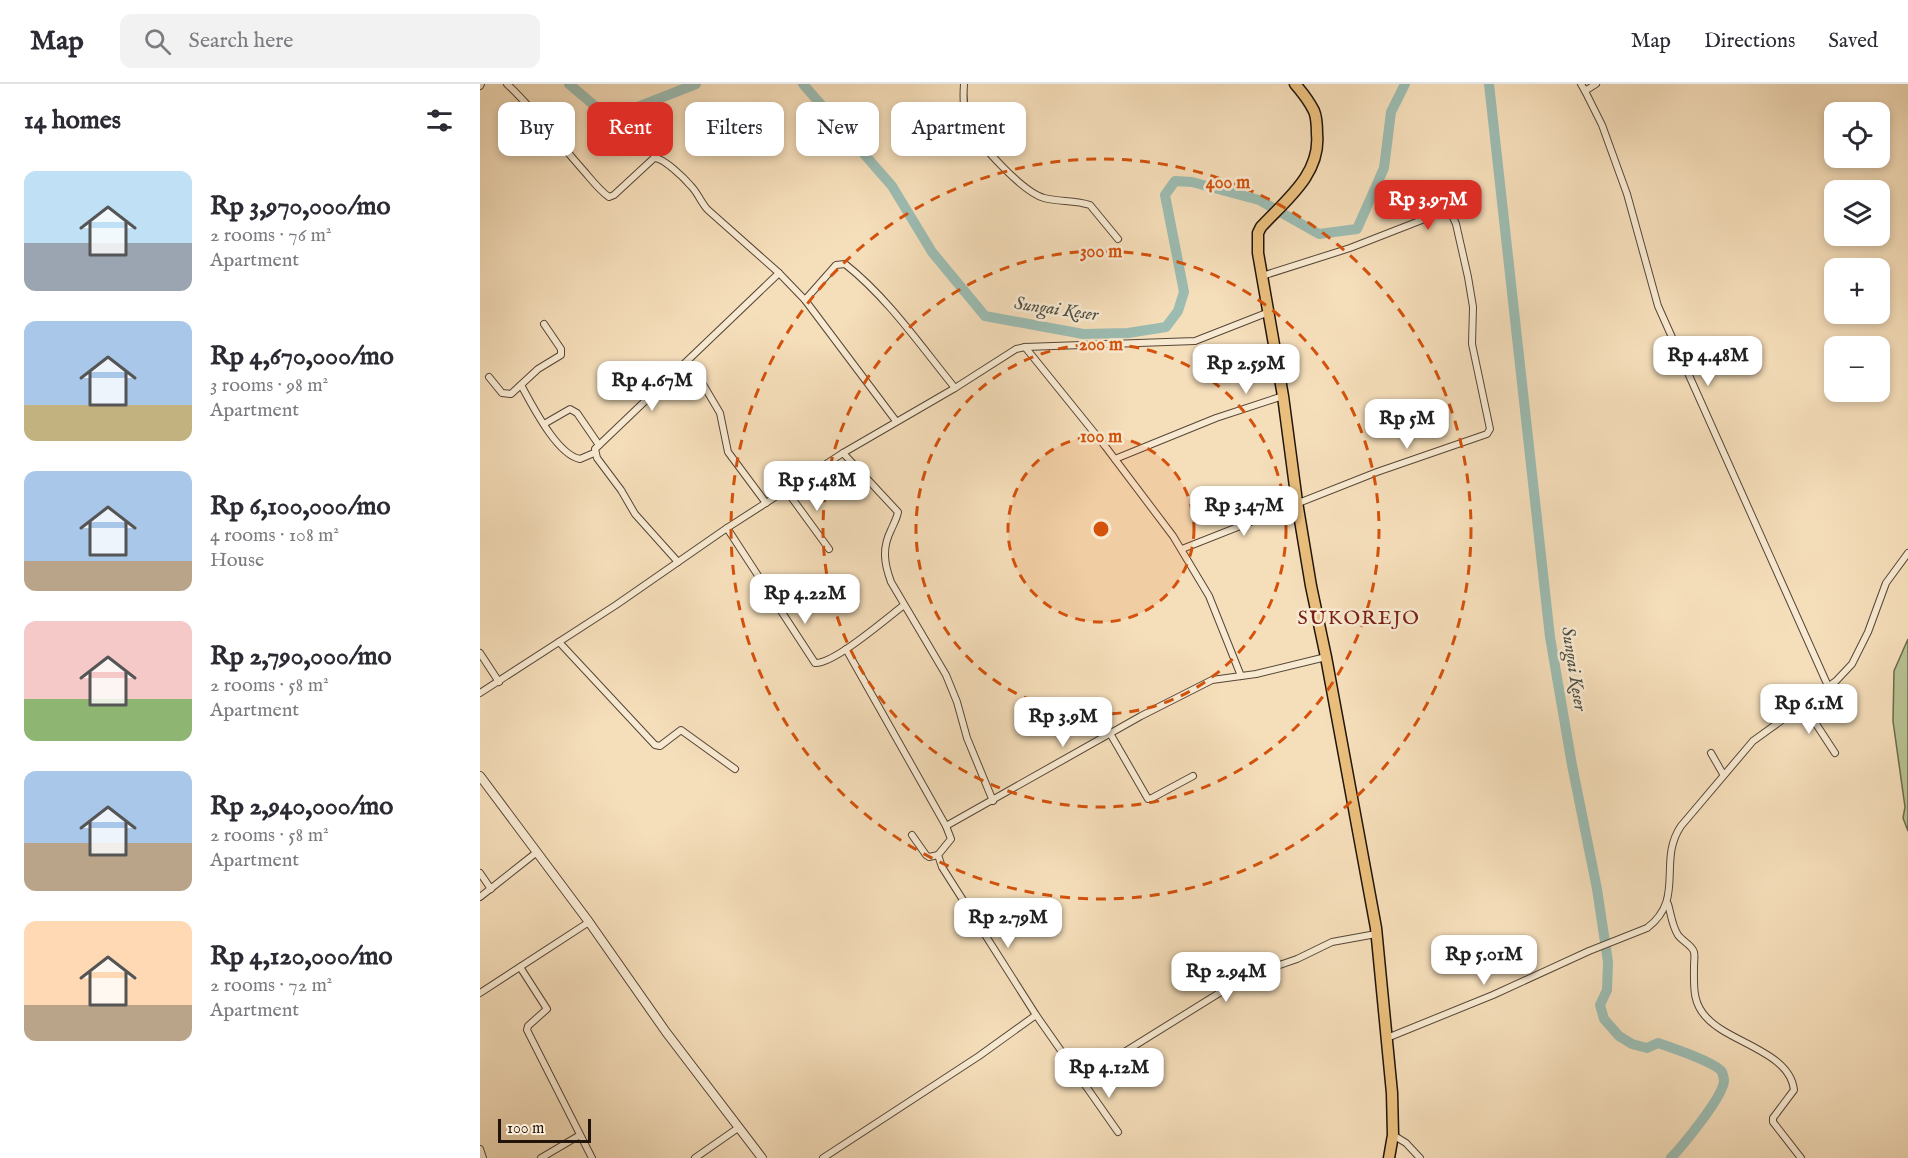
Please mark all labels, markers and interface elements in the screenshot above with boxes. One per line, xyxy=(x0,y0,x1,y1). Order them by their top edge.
search box xyxy=(120,14,540,68)
text: Map xyxy=(30,24,84,59)
icon: search xyxy=(141,25,174,58)
text: Search here xyxy=(189,27,293,55)
text: Map xyxy=(1631,28,1671,55)
text: Directions xyxy=(1704,28,1795,55)
text: Saved xyxy=(1828,28,1878,55)
chip: Buy xyxy=(498,102,575,156)
chip: Rent xyxy=(587,102,673,156)
chip: Filters xyxy=(685,102,784,156)
chip: New xyxy=(796,102,879,156)
chip: Apartment xyxy=(891,102,1026,156)
map controls xyxy=(1824,102,1890,402)
button: locate xyxy=(1824,102,1890,168)
text: 14 homes xyxy=(24,104,121,137)
icon: filters xyxy=(423,104,456,137)
text: 400 m xyxy=(1206,172,1250,195)
pin: Rp 3.97M xyxy=(1366,180,1490,231)
button: layers xyxy=(1824,180,1890,246)
text: Rp 3.97M xyxy=(1389,187,1467,212)
text: Rp 3,970,000/mo xyxy=(210,190,390,223)
icon: home xyxy=(72,195,144,267)
text: 2 rooms · 76 m² xyxy=(210,223,331,248)
text: 300 m xyxy=(1080,241,1122,264)
text: Apartment xyxy=(210,248,299,273)
button: + xyxy=(1824,258,1890,324)
water label: Sungai Keser xyxy=(1012,293,1100,327)
text: 200 m xyxy=(1079,334,1123,357)
pin: Rp 4.48M xyxy=(1646,336,1770,387)
button: − xyxy=(1824,336,1890,402)
text: Rp 4,670,000/mo xyxy=(210,340,394,373)
text: Rp 4.48M xyxy=(1667,343,1749,368)
pin: Rp 2.59M xyxy=(1184,344,1308,395)
icon: home xyxy=(72,345,144,417)
text: Rp 2.59M xyxy=(1207,351,1285,376)
pin: Rp 4.67M xyxy=(590,361,714,412)
text: Rp 4.67M xyxy=(611,368,693,393)
text: 3 rooms · 98 m² xyxy=(210,373,328,398)
text: Apartment xyxy=(210,398,299,423)
pin: Rp 5M xyxy=(1365,399,1449,450)
text: Rp 5M xyxy=(1379,406,1435,431)
text: 100 m xyxy=(1080,426,1122,449)
pin: Rp 5.48M xyxy=(755,461,879,512)
text: Rp 5.48M xyxy=(778,468,856,493)
pin: Rp 3.47M xyxy=(1182,486,1306,537)
text: Rp 6,100,000/mo xyxy=(210,490,391,523)
text: Rp 3.47M xyxy=(1204,493,1284,518)
icon: home xyxy=(72,495,144,567)
centre of rings xyxy=(1091,519,1111,539)
text: 4 rooms · 108 m² xyxy=(210,523,339,548)
text: House xyxy=(210,548,264,573)
pin: Rp 4.22M xyxy=(743,574,867,625)
text: Rp 4.22M xyxy=(764,581,846,606)
district label: SUKOREJO xyxy=(1298,606,1420,631)
water label: Sungai Keser xyxy=(1555,625,1591,714)
text: Rp 2,790,000/mo xyxy=(210,640,392,673)
icon: home xyxy=(72,645,144,717)
text: 2 rooms · 58 m² xyxy=(210,673,329,698)
pin: Rp 6.1M xyxy=(1754,684,1864,735)
text: Rp 6.1M xyxy=(1774,691,1844,716)
pin: Rp 3.9M xyxy=(1008,697,1118,748)
text: Apartment xyxy=(210,698,299,723)
text: Rp 3.9M xyxy=(1028,704,1098,729)
text: Rp 2,940,000/mo xyxy=(210,790,393,823)
icon: home xyxy=(72,795,144,867)
text: 2 rooms · 58 m² xyxy=(210,823,329,848)
text: Apartment xyxy=(210,848,299,873)
pin: Rp 2.79M xyxy=(946,898,1070,949)
text: Rp 2.79M xyxy=(968,905,1048,930)
pin: Rp 5.01M xyxy=(1422,935,1546,986)
text: Rp 4,120,000/mo xyxy=(210,940,393,973)
text: Rp 5.01M xyxy=(1445,942,1523,967)
icon: home xyxy=(72,945,144,1017)
pin: Rp 2.94M xyxy=(1164,952,1288,1003)
text: Rp 2.94M xyxy=(1185,959,1267,984)
text: 2 rooms · 72 m² xyxy=(210,973,332,998)
text: Apartment xyxy=(210,998,299,1023)
pin: Rp 4.12M xyxy=(1047,1048,1171,1099)
text: Rp 4.12M xyxy=(1069,1055,1149,1080)
scale bar xyxy=(498,1116,591,1144)
text: 100 m xyxy=(507,1119,544,1139)

